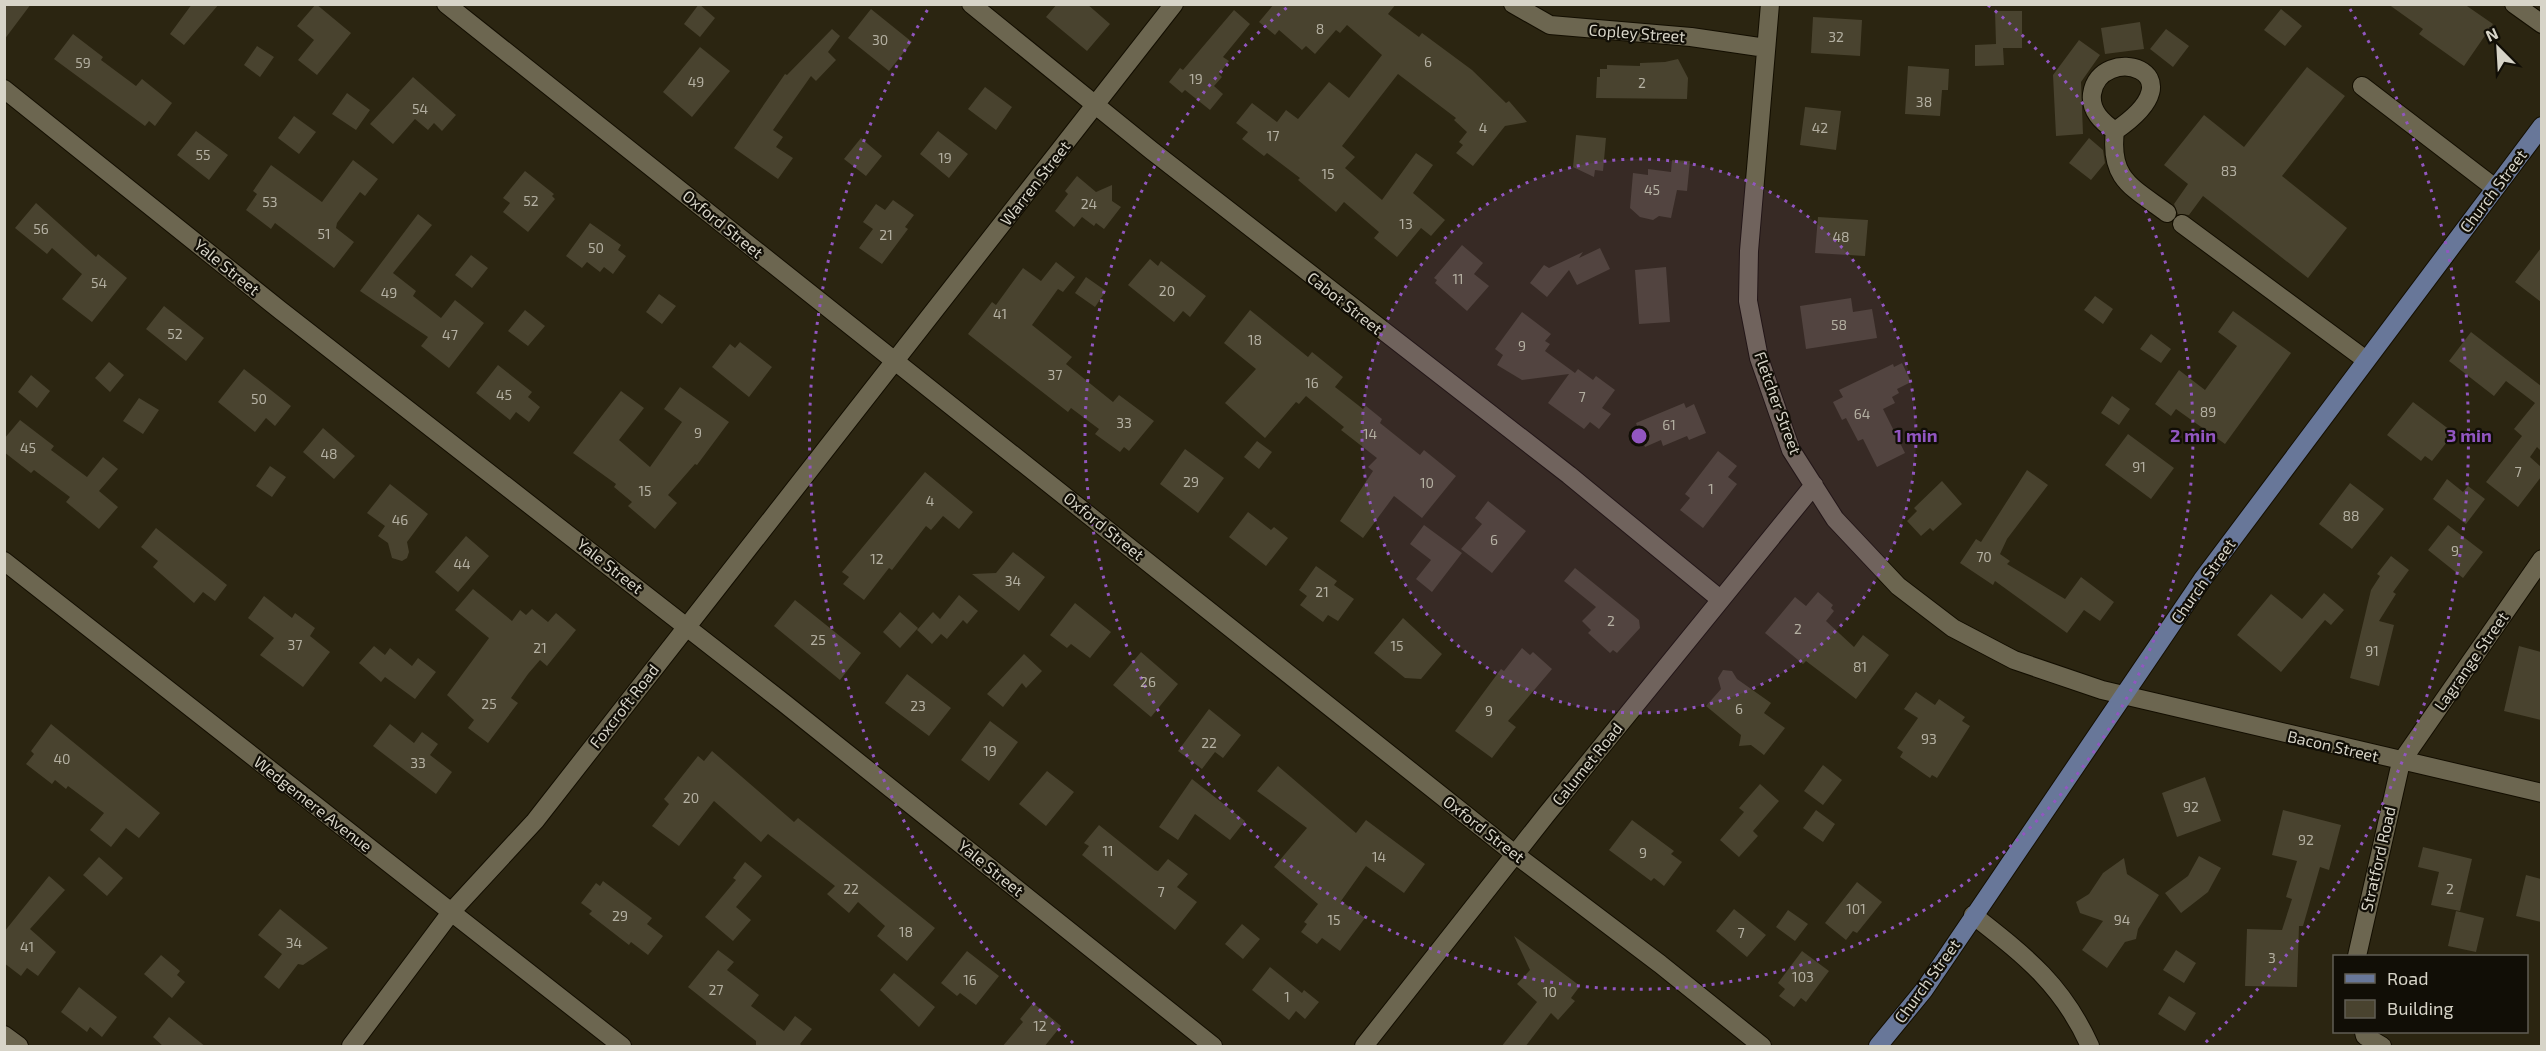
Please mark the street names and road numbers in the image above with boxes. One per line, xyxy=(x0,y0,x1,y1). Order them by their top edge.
street label: Copley Street xyxy=(1588,20,1686,45)
street label: Warren Street xyxy=(996,137,1074,229)
street label: Church Street xyxy=(2455,145,2530,236)
street label: Oxford Street xyxy=(679,186,767,262)
street label: Yale Street xyxy=(191,235,264,299)
street label: Cabot Street xyxy=(1304,267,1387,338)
street label: Fletcher Street xyxy=(1751,349,1806,457)
street label: Oxford Street xyxy=(1060,488,1148,564)
street label: Yale Street xyxy=(574,534,647,597)
street label: Church Street xyxy=(2166,535,2239,627)
street label: Lagrange Street xyxy=(2430,608,2512,714)
street label: Foxcroft Road xyxy=(585,660,662,751)
street label: Calumet Road xyxy=(1547,718,1626,809)
street label: Bacon Street xyxy=(2286,726,2380,765)
street label: Wedgemere Avenue xyxy=(251,752,376,856)
street label: Oxford Street xyxy=(1440,791,1529,866)
street label: Stratford Road xyxy=(2356,805,2399,913)
street label: Yale Street xyxy=(955,836,1028,900)
street label: Church Street xyxy=(1890,935,1963,1026)

